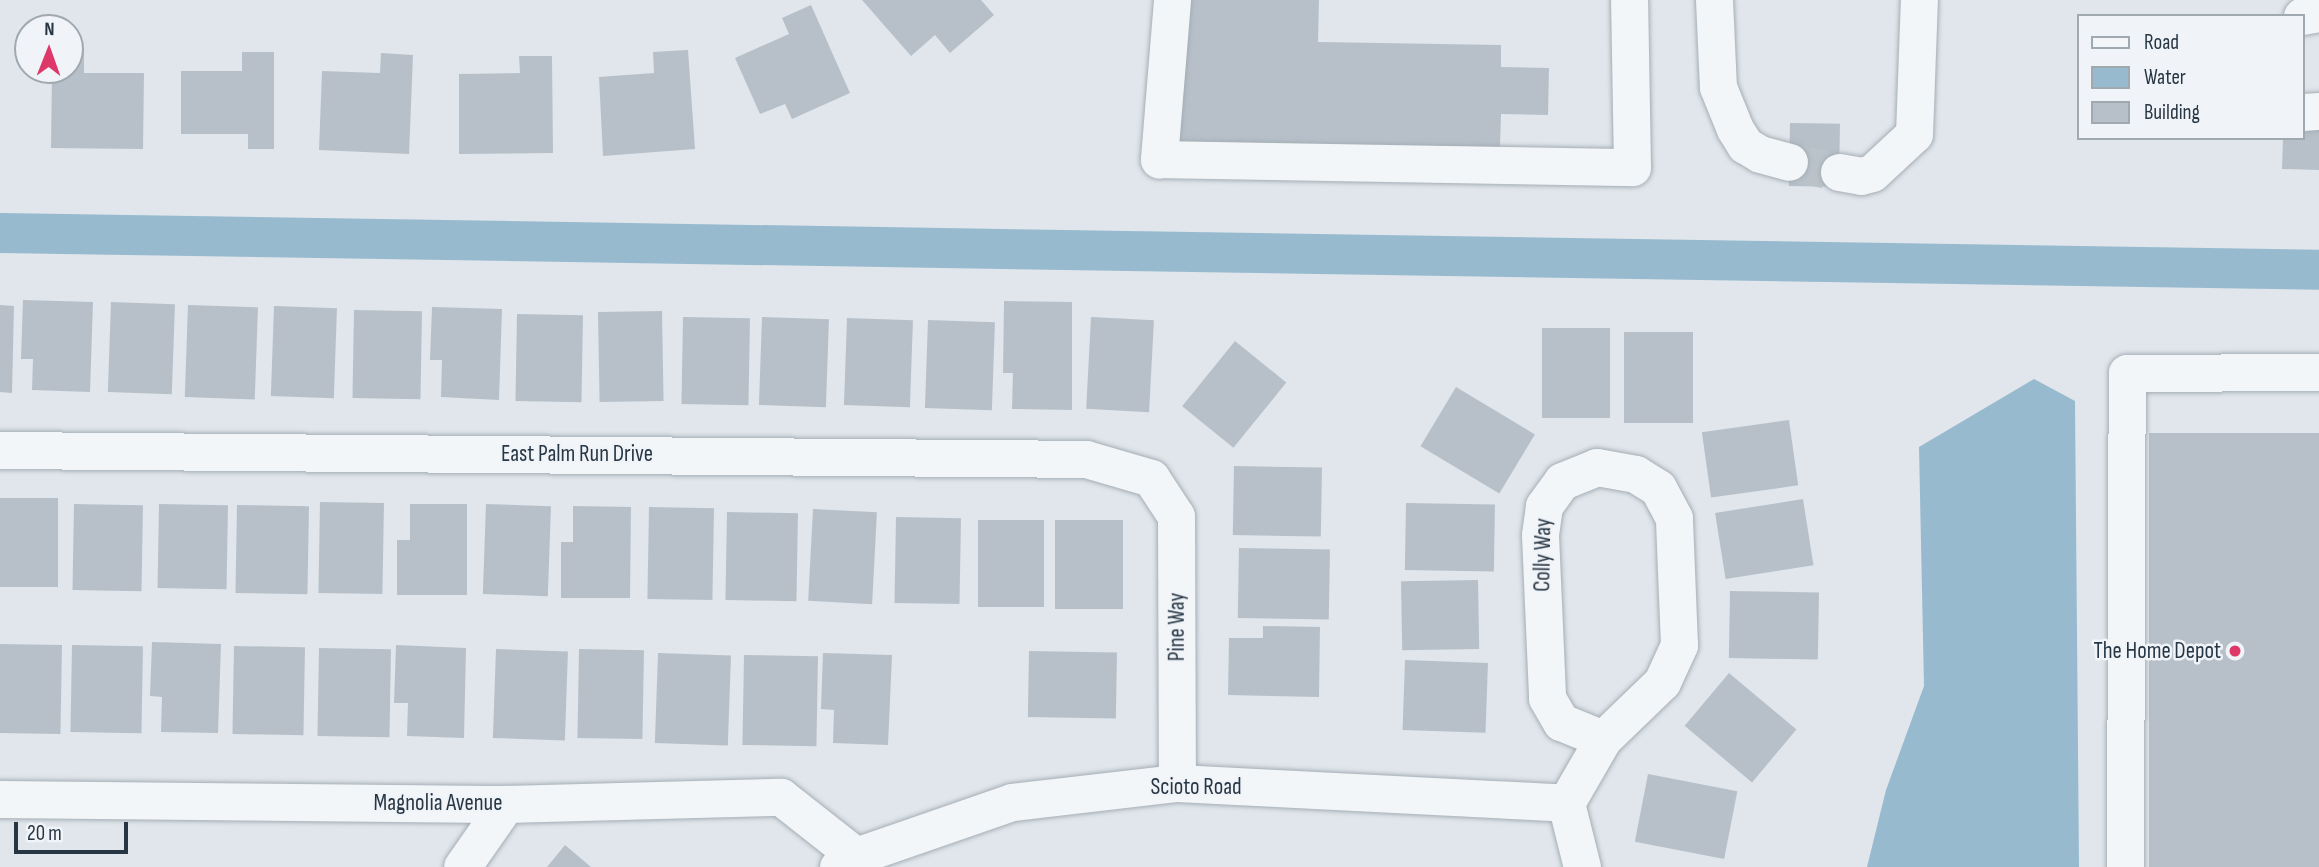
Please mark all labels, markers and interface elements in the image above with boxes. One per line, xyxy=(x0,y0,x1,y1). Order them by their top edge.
north arrow xyxy=(14,14,84,84)
legend xyxy=(2078,14,2305,140)
text: N xyxy=(44,18,55,41)
text: Road xyxy=(2144,30,2179,55)
text: Water xyxy=(2144,65,2186,90)
text: Building xyxy=(2144,100,2200,125)
street label: East Palm Run Drive xyxy=(501,440,653,468)
street label: Colly Way xyxy=(1529,518,1557,592)
street label: Pine Way xyxy=(1163,593,1191,661)
place label: The Home Depot xyxy=(2094,637,2221,665)
marker: The Home Depot xyxy=(2227,643,2243,659)
street label: Scioto Road xyxy=(1150,773,1242,801)
street label: Magnolia Avenue xyxy=(374,789,502,817)
scale bar xyxy=(18,808,131,852)
text: 20 m xyxy=(27,821,62,846)

